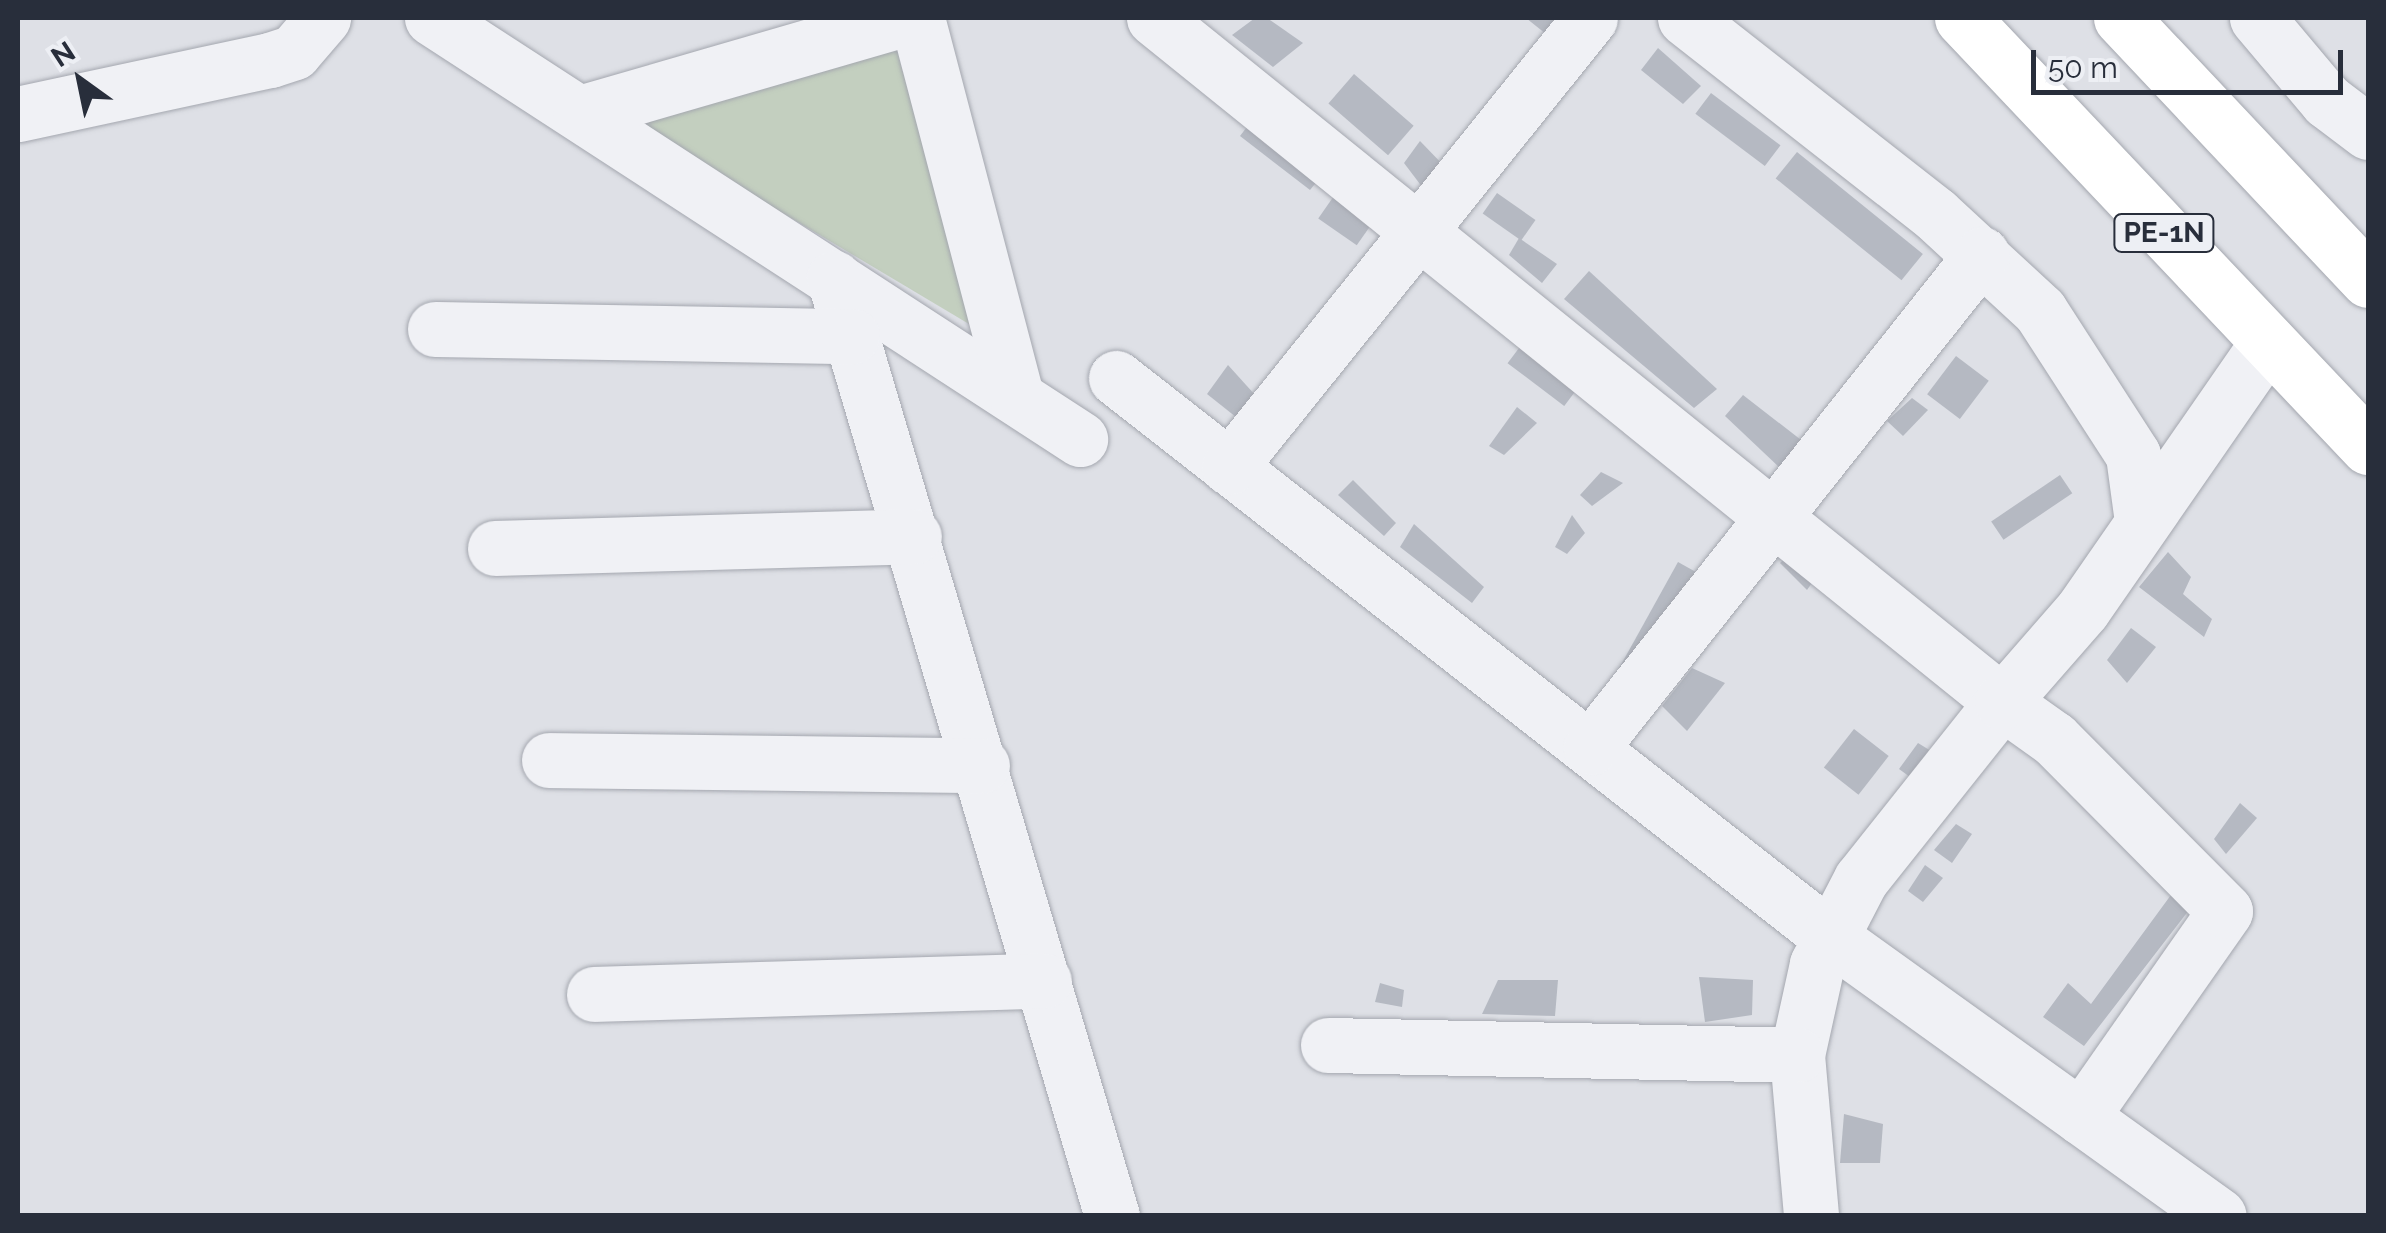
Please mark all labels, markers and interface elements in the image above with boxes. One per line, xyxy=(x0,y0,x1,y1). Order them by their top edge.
north arrow xyxy=(30,30,130,130)
scale bar xyxy=(2036,30,2348,92)
text: N xyxy=(45,35,81,74)
text: 50 m xyxy=(2048,50,2118,85)
road number: PE-1N xyxy=(2112,210,2216,256)

